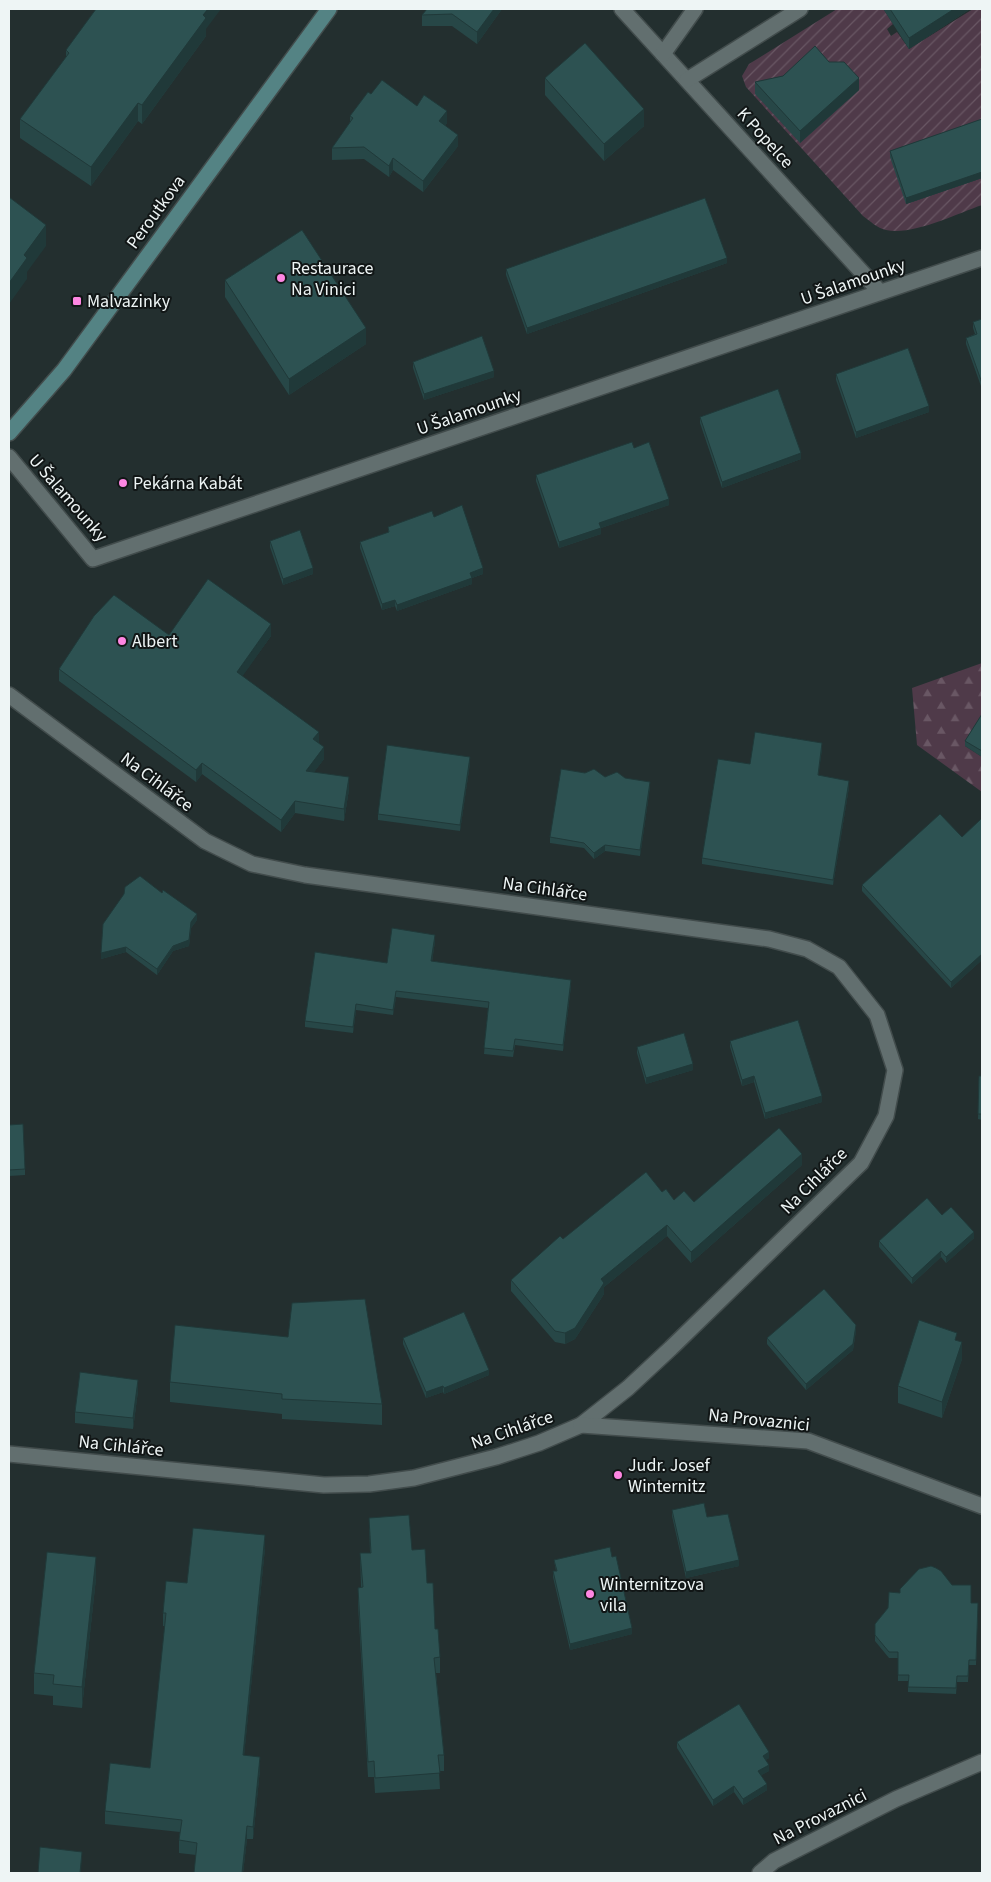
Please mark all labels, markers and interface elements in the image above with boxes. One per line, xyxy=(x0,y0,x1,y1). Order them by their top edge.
street label: K Popelce xyxy=(731,102,799,174)
street label: Peroutkova xyxy=(121,170,191,254)
street label: U Šalamounky xyxy=(797,252,909,312)
place label: Restaurace Na Vinici xyxy=(291,256,373,302)
marker: Restaurace Na Vinici xyxy=(275,272,287,284)
place label: Malvazinky xyxy=(87,289,171,314)
marker: Malvazinky xyxy=(71,295,83,307)
street label: U Šalamounky xyxy=(413,382,525,442)
street label: U Šalamounky xyxy=(23,449,114,548)
place label: Pekárna Kabát xyxy=(133,471,242,496)
marker: Pekárna Kabát xyxy=(117,477,129,489)
place label: Albert xyxy=(132,629,178,654)
marker: Albert xyxy=(116,635,128,647)
street label: Na Cihlářce xyxy=(115,746,199,818)
street label: Na Cihlářce xyxy=(501,871,589,907)
street label: Na Cihlářce xyxy=(775,1142,853,1220)
street label: Na Provaznici xyxy=(707,1402,811,1438)
street label: Na Cihlářce xyxy=(468,1404,556,1456)
street label: Na Cihlářce xyxy=(77,1429,165,1463)
place label: Judr. Josef Winternitz xyxy=(628,1453,710,1499)
marker: Judr. Josef Winternitz xyxy=(612,1469,624,1481)
place label: Winternitzova vila xyxy=(600,1572,704,1618)
marker: Winternitzova vila xyxy=(584,1588,596,1600)
street label: Na Provaznici xyxy=(769,1783,871,1851)

